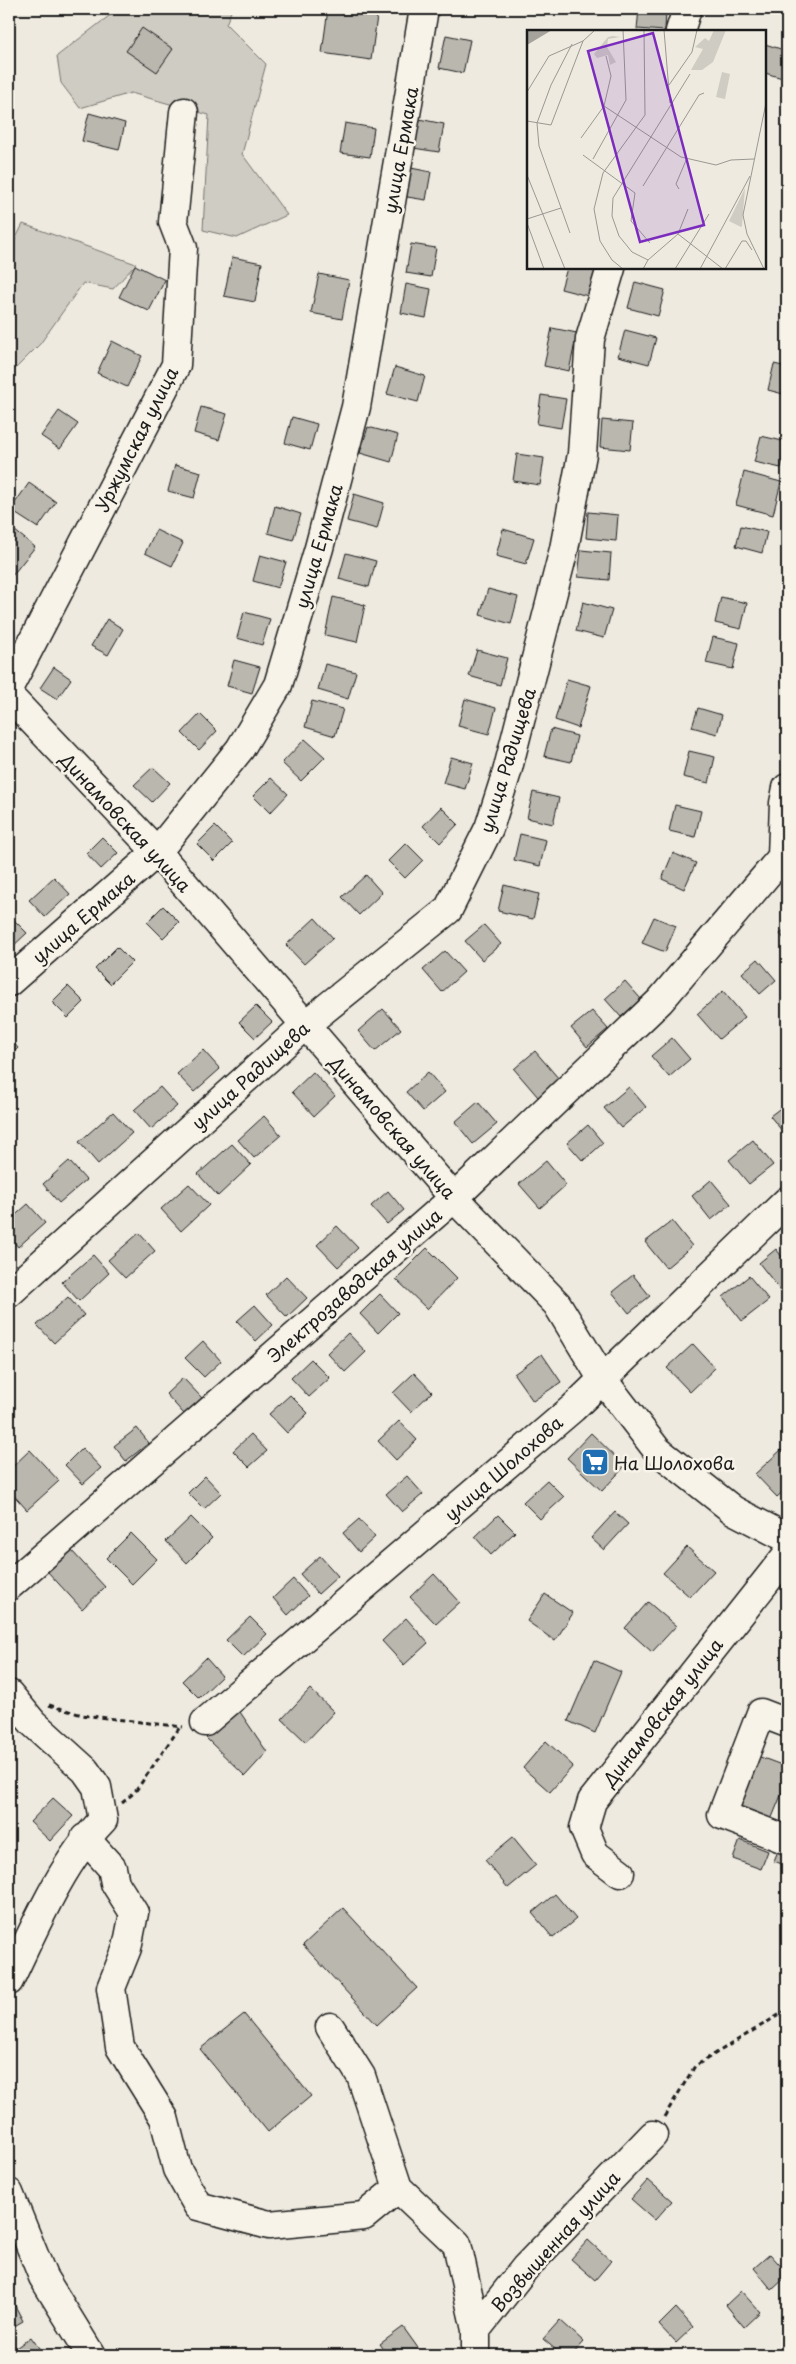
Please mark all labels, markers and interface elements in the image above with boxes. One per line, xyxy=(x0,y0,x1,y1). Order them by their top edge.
inset map xyxy=(527,30,766,269)
street label: улица Ермака xyxy=(376,84,425,216)
street label: Уржумская улица xyxy=(88,361,185,516)
street label: улица Ермака xyxy=(287,480,349,611)
street label: улица Радищева xyxy=(472,683,542,836)
street label: Динамовская улица xyxy=(53,746,198,898)
street label: улица Ермака xyxy=(26,864,141,969)
street label: улица Радищева xyxy=(185,1014,316,1135)
street label: Динамовская улица xyxy=(322,1049,463,1205)
street label: Электрозаводская улица xyxy=(261,1201,448,1369)
street label: улица Шолохова xyxy=(438,1408,569,1527)
supermarket icon: На Шолохова xyxy=(580,1447,610,1477)
place label: На Шолохова xyxy=(614,1449,735,1476)
street label: Динамовская улица xyxy=(595,1631,729,1793)
street label: Возвышенная улица xyxy=(484,2164,626,2318)

